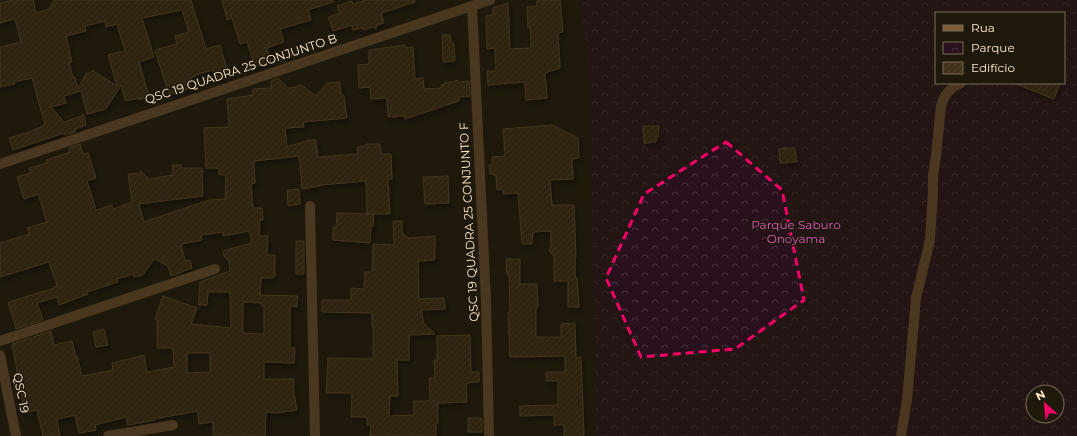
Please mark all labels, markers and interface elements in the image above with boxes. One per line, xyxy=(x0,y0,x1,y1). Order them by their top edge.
legend xyxy=(935,12,1065,84)
text: Rua xyxy=(971,20,995,35)
street label: QSC 19 QUADRA 25 CONJUNTO B xyxy=(143,30,339,107)
text: Parque xyxy=(971,40,1015,55)
text: Edifício xyxy=(971,60,1015,75)
street label: QSC 19 QUADRA 25 CONJUNTO F xyxy=(456,122,481,322)
park label: Parque Saburo Onoyama xyxy=(751,217,841,246)
street label: QSC 19 xyxy=(10,371,33,414)
north arrow xyxy=(1025,384,1065,424)
text: N xyxy=(1033,387,1048,403)

